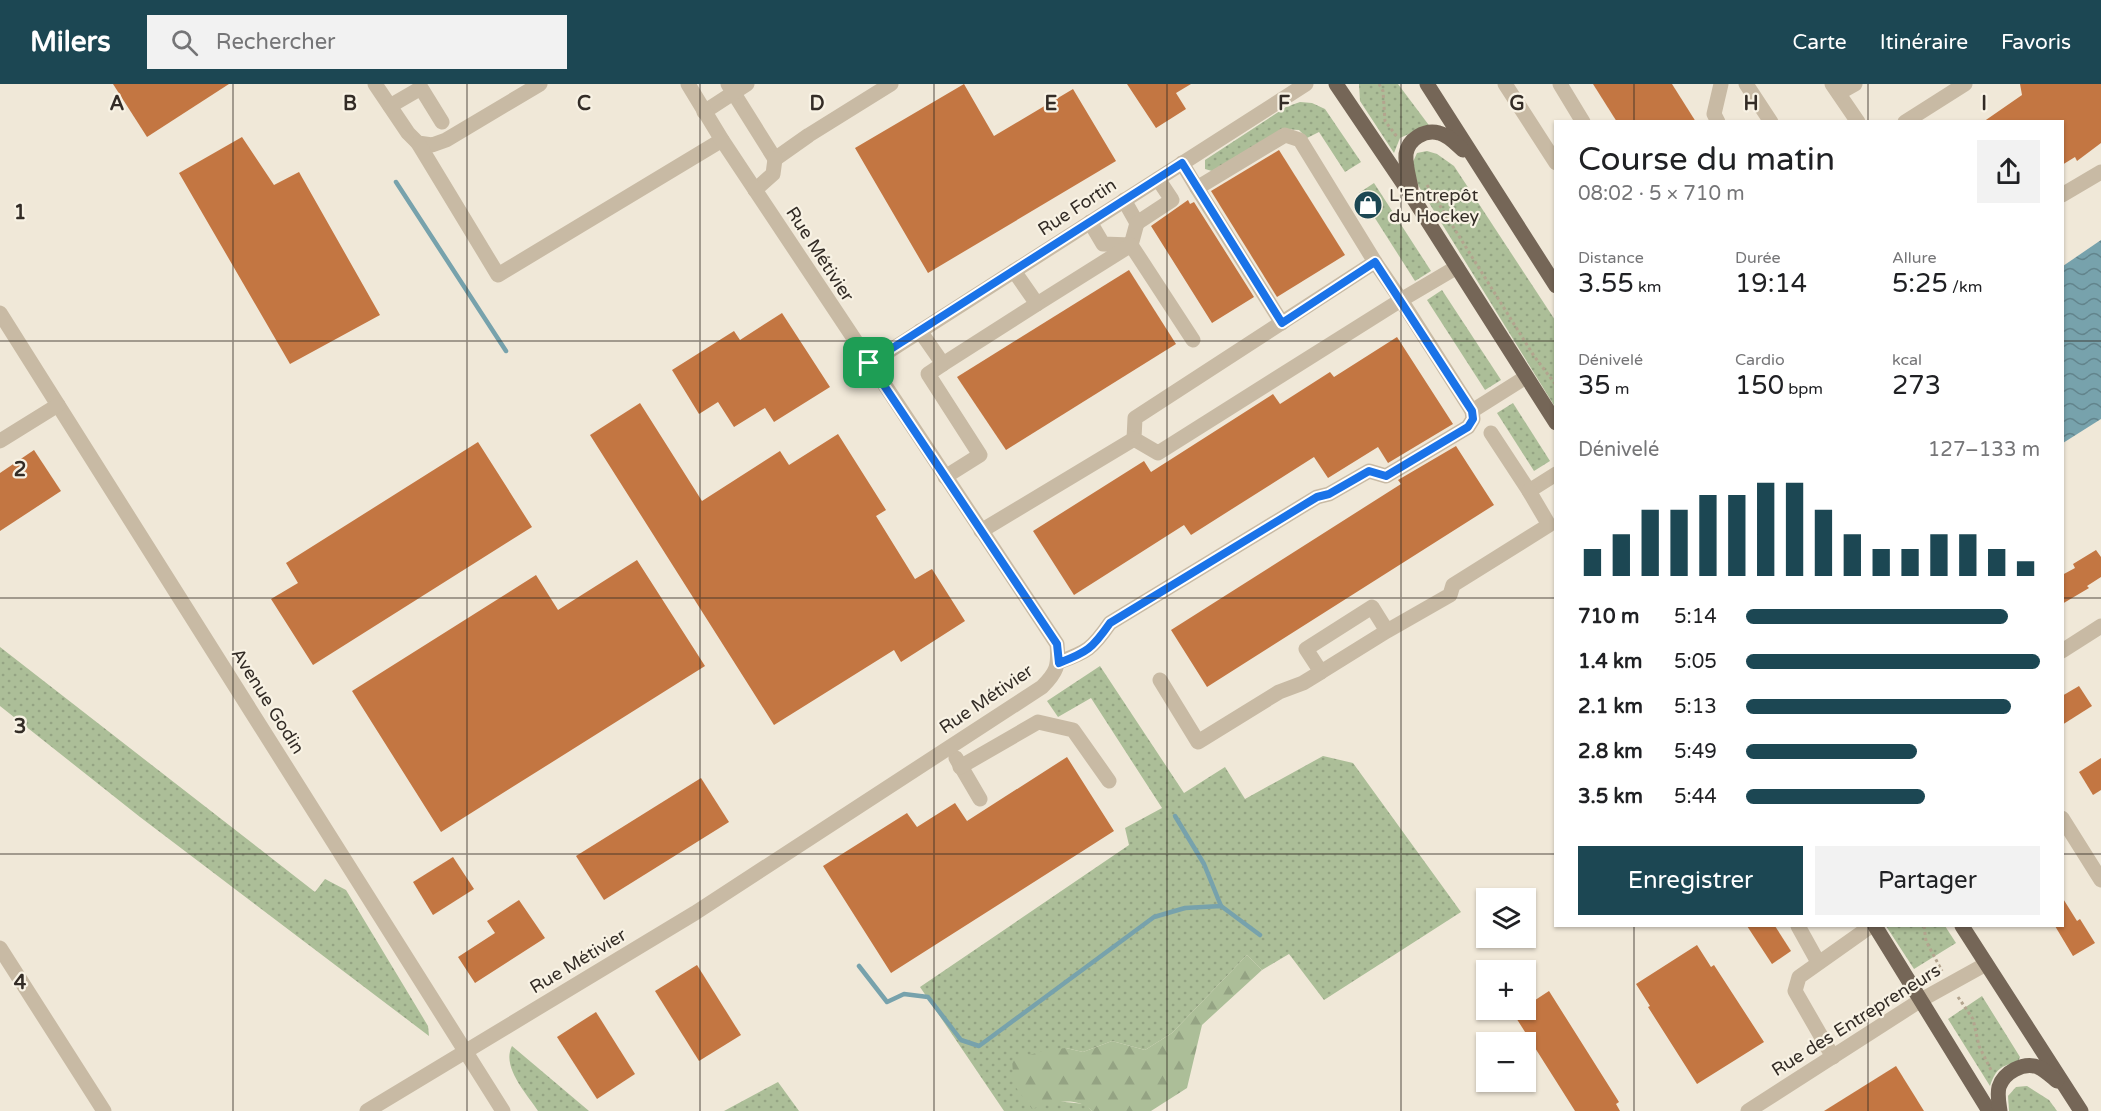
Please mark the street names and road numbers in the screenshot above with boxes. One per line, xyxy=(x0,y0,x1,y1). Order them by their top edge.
street label: Rue Fortin xyxy=(1034,174,1120,240)
street label: Rue Métivier xyxy=(781,203,859,306)
street label: Avenue Godin xyxy=(227,644,309,758)
street label: Rue Métivier xyxy=(935,660,1037,738)
street label: Rue Métivier xyxy=(526,924,630,998)
street label: Rue des Entrepreneurs xyxy=(1767,959,1945,1081)

